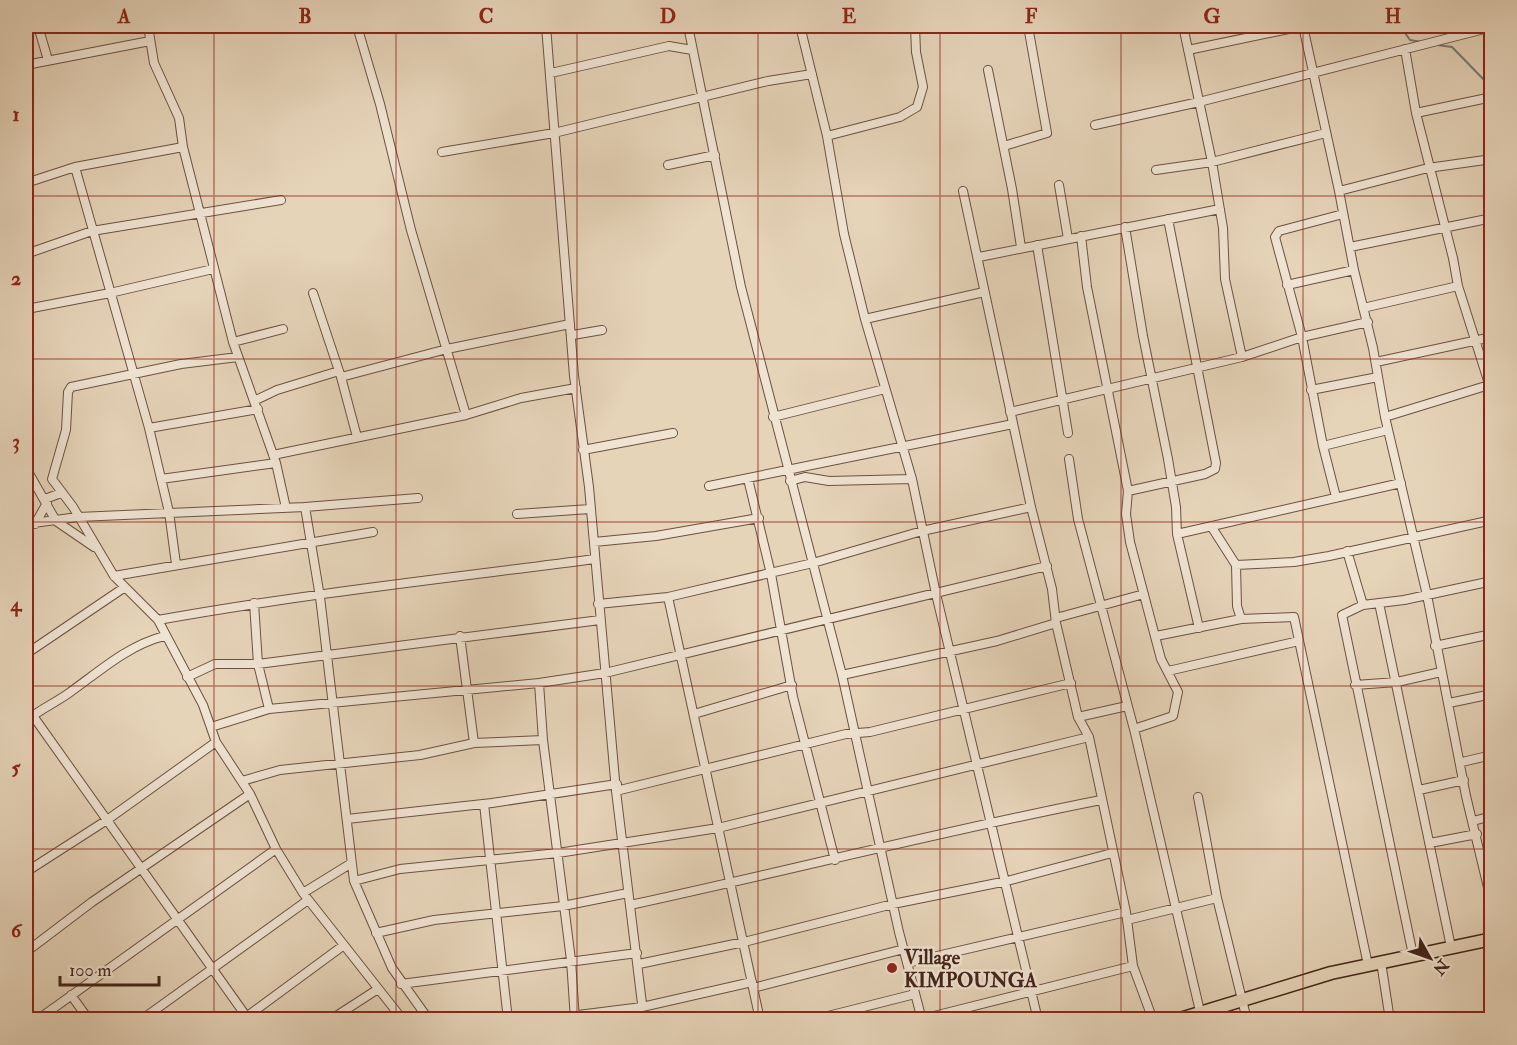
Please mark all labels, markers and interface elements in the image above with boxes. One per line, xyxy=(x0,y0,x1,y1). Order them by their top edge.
text: A xyxy=(117,4,131,29)
text: B xyxy=(298,4,312,29)
text: C xyxy=(479,4,493,29)
text: D xyxy=(660,4,676,29)
text: E xyxy=(842,4,857,29)
text: F xyxy=(1025,4,1038,29)
text: G xyxy=(1204,4,1221,29)
text: H xyxy=(1385,4,1401,29)
text: 1 xyxy=(12,102,20,127)
text: 2 xyxy=(11,266,21,291)
text: 3 xyxy=(12,429,20,454)
text: 4 xyxy=(10,592,23,617)
text: 5 xyxy=(12,755,22,780)
text: 6 xyxy=(11,918,23,943)
north arrow xyxy=(1400,928,1460,988)
place label: Village KIMPOUNGA xyxy=(903,945,1037,993)
scale bar xyxy=(60,949,159,987)
text: N xyxy=(1428,954,1454,979)
text: 100 m xyxy=(69,959,112,982)
marker: Village KIMPOUNGA xyxy=(885,961,899,975)

